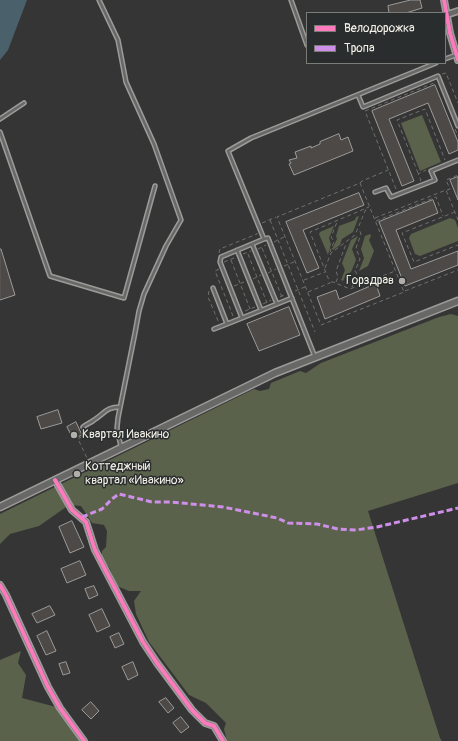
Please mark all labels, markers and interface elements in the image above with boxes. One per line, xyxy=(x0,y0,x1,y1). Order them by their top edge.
legend xyxy=(306,12,446,64)
text: Велодорожка xyxy=(344,21,415,36)
text: Тропа xyxy=(344,41,374,56)
place label: Горздрав xyxy=(346,274,394,288)
marker: Горздрав xyxy=(397,276,407,286)
place label: Квартал Ивакино xyxy=(82,428,169,442)
marker: Квартал Ивакино xyxy=(69,430,79,440)
place label: Коттеджный квартал «Ивакино» xyxy=(85,460,184,488)
marker: Коттеджный квартал «Ивакино» xyxy=(72,469,82,479)

